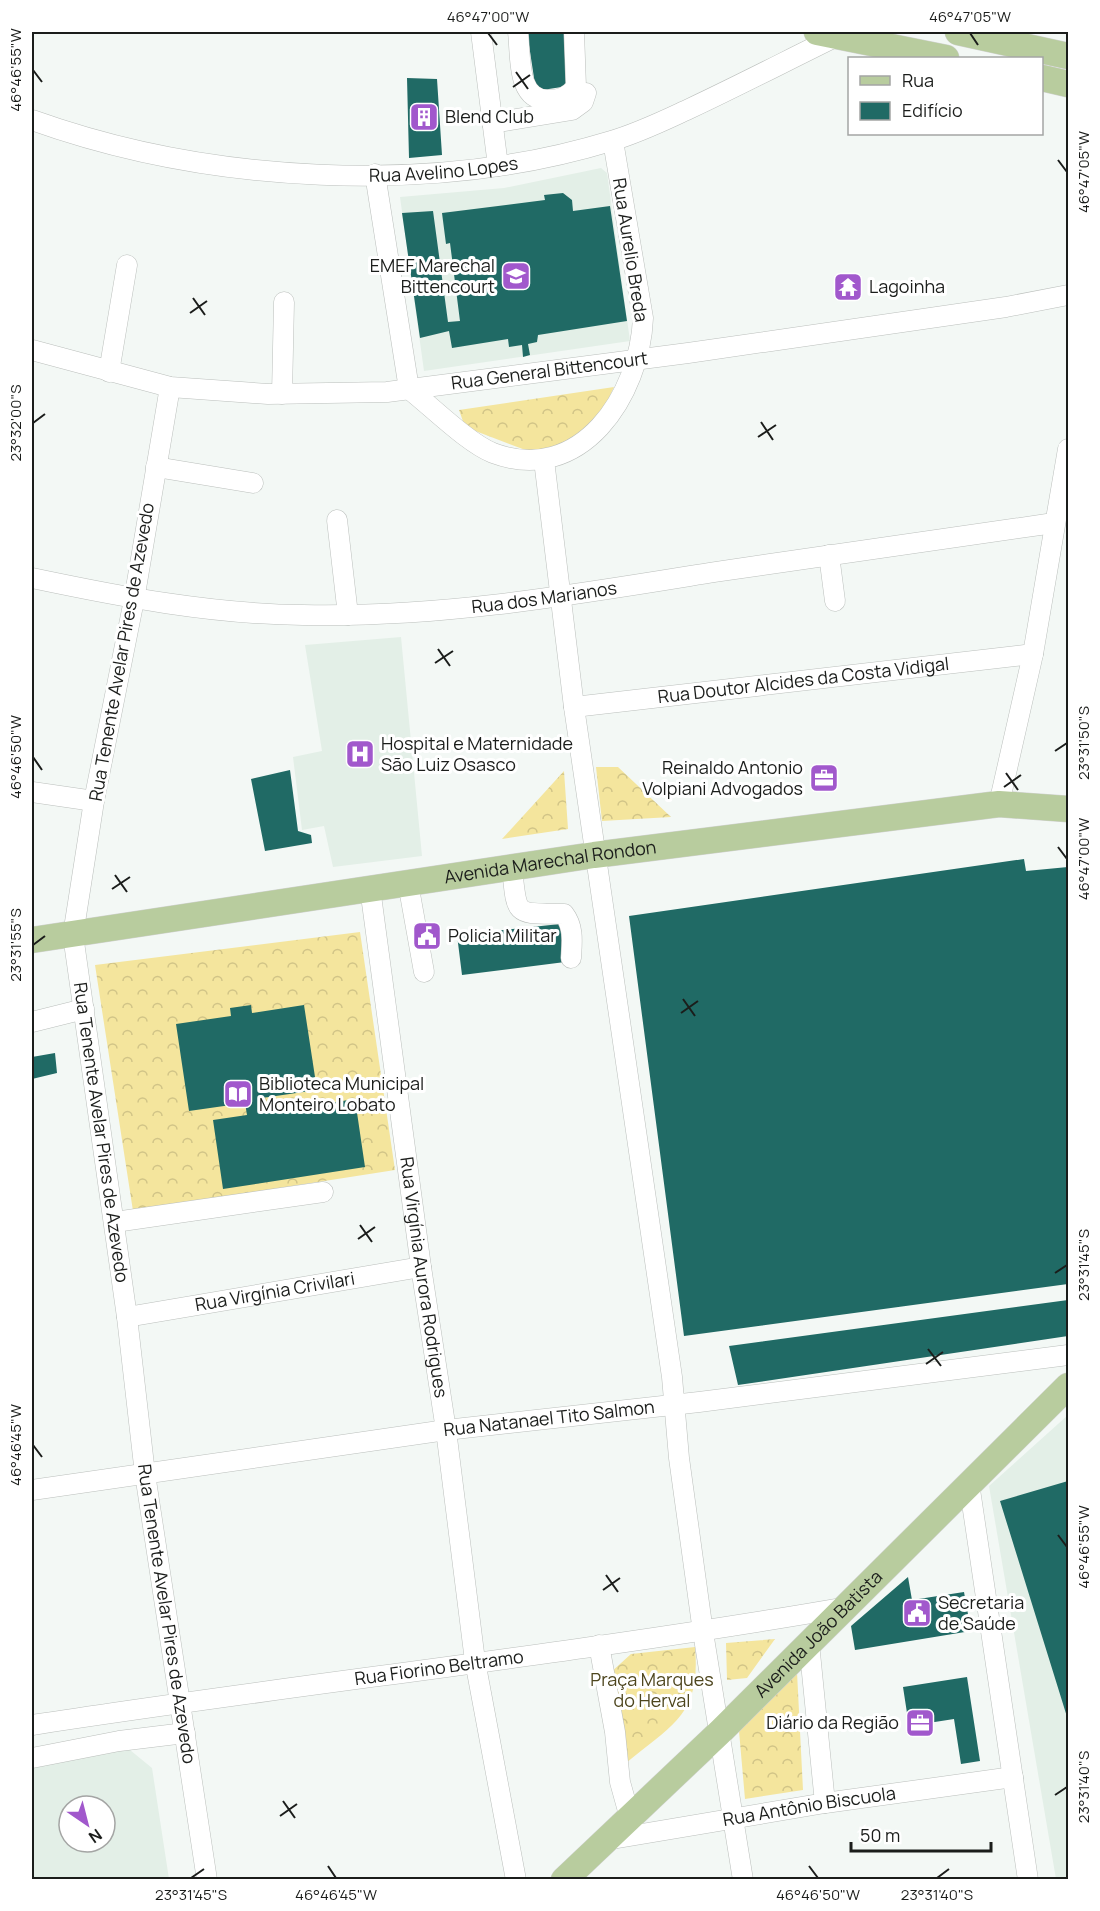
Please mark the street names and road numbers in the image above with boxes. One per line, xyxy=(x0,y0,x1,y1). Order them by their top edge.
street label: Rua Avelino Lopes xyxy=(369,150,520,187)
street label: Rua Aurelio Breda xyxy=(608,176,654,324)
street label: Rua General Bittencourt xyxy=(450,345,649,395)
street label: Rua Tenente Avelar Pires de Azevedo xyxy=(83,501,159,803)
street label: Rua dos Marianos xyxy=(470,575,618,618)
street label: Rua Doutor Alcides da Costa Vidigal xyxy=(656,651,950,708)
street label: Avenida Marechal Rondon xyxy=(442,834,658,889)
street label: Rua Tenente Avelar Pires de Azevedo xyxy=(69,981,135,1284)
street label: Rua Virgínia Aurora Rodrigues xyxy=(395,1155,454,1399)
street label: Rua Virgínia Crivilari xyxy=(193,1265,356,1316)
street label: Rua Natanael Tito Salmon xyxy=(442,1394,656,1441)
street label: Rua Tenente Avelar Pires de Azevedo xyxy=(133,1463,202,1765)
street label: Avenida João Batista xyxy=(749,1564,887,1702)
street label: Rua Fiorino Beltramo xyxy=(353,1644,525,1690)
street label: Rua Antônio Biscuola xyxy=(721,1780,897,1831)

